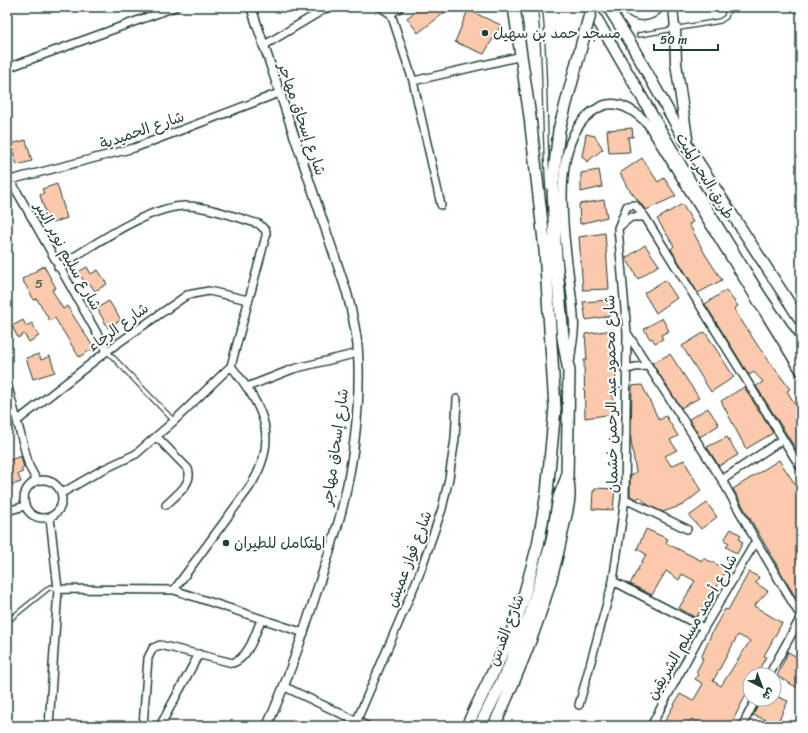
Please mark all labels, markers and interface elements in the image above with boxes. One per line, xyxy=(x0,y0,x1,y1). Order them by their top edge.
place label: مسجد حمد بن سهيل xyxy=(493,20,621,46)
scale bar xyxy=(654,26,718,52)
marker: مسجد حمد بن سهيل xyxy=(480,28,490,38)
text: 50 m xyxy=(660,29,687,51)
street label: شارع إسحاق مهاجر xyxy=(270,58,334,179)
street label: شارع الحميدية xyxy=(96,103,188,157)
street label: طريق البحر الميت xyxy=(669,127,741,225)
street label: شارع سليم نوير النبر xyxy=(27,196,109,315)
house number: 5 xyxy=(35,272,43,295)
street label: شارع محمود عبد الرحمن خشمان xyxy=(596,294,626,494)
street label: شارع الرجاء xyxy=(82,296,154,358)
street label: شارع إسحاق مهاجر xyxy=(314,387,356,508)
street label: شارع فواز عميش xyxy=(379,507,439,611)
place label: المتكامل للطيران xyxy=(234,530,326,556)
marker: المتكامل للطيران xyxy=(221,538,231,548)
street label: شارع أحمد مسلم الشريقين xyxy=(639,549,745,705)
street label: شارع القدس xyxy=(480,590,532,670)
north arrow xyxy=(742,667,782,707)
text: ش xyxy=(758,683,779,705)

